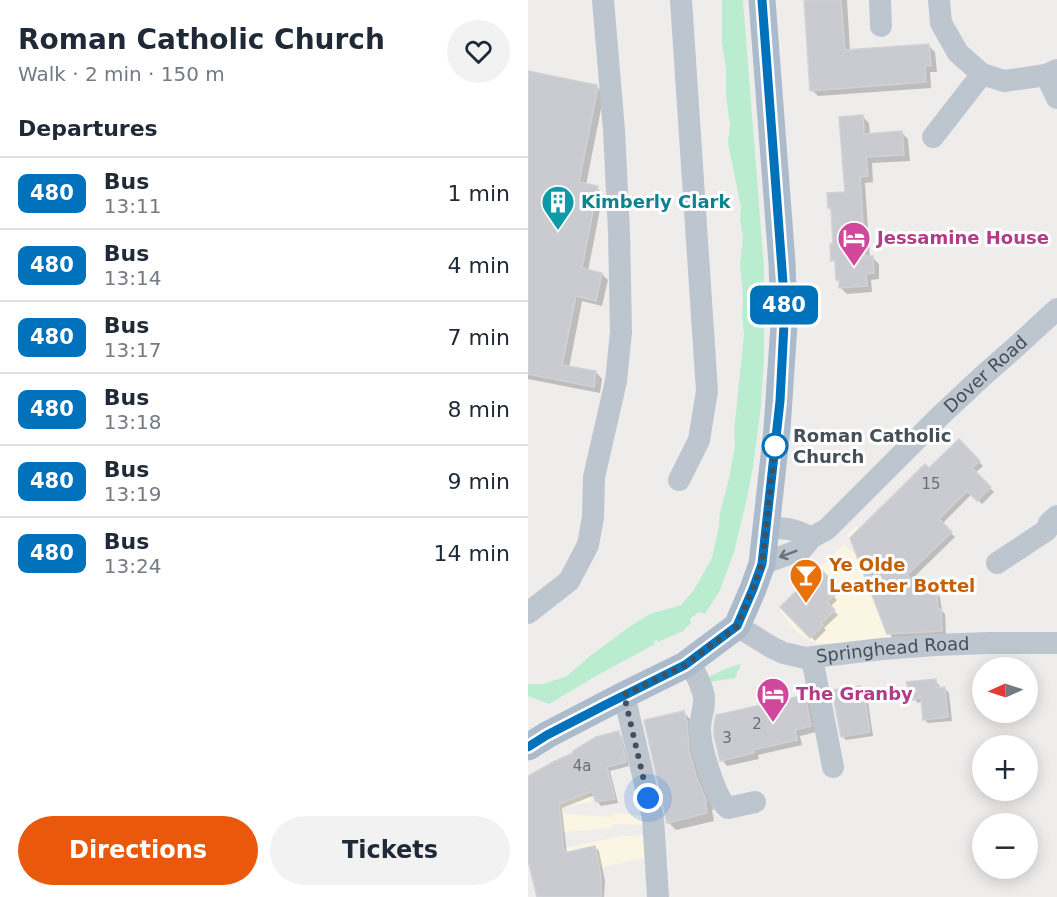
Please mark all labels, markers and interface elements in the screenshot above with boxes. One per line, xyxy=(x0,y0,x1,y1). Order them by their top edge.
button: heart xyxy=(447,20,510,83)
text: Roman Catholic Church xyxy=(18,23,385,56)
text: Walk · 2 min · 150 m xyxy=(18,62,225,86)
text: Departures xyxy=(18,116,158,141)
text: Bus xyxy=(104,169,149,194)
text: 480 xyxy=(30,181,74,205)
text: 1 min xyxy=(448,181,510,206)
building icon: Kimberly Clark xyxy=(540,184,576,231)
place label: Kimberly Clark xyxy=(581,191,731,212)
text: 13:11 xyxy=(104,194,161,218)
hotel icon: Jessamine House xyxy=(836,220,872,267)
place label: Jessamine House xyxy=(875,227,1049,248)
text: Bus xyxy=(104,241,149,266)
text: 480 xyxy=(30,253,74,277)
text: 4 min xyxy=(448,253,510,278)
text: 13:14 xyxy=(104,266,161,290)
line badge: 480 xyxy=(750,286,818,324)
text: 480 xyxy=(762,293,806,317)
text: Bus xyxy=(104,313,149,338)
text: 480 xyxy=(30,325,74,349)
text: 7 min xyxy=(448,325,510,350)
street label: Dover Road xyxy=(939,331,1031,417)
text: 13:17 xyxy=(104,338,161,362)
text: Bus xyxy=(104,385,149,410)
text: 480 xyxy=(30,397,74,421)
text: 8 min xyxy=(448,397,510,422)
text: 13:18 xyxy=(104,410,161,434)
place label: Roman Catholic Church xyxy=(793,425,951,467)
marker: Roman Catholic Church xyxy=(762,433,788,459)
text: Bus xyxy=(104,457,149,482)
text: 480 xyxy=(30,469,74,493)
text: 9 min xyxy=(448,469,510,494)
house number: 15 xyxy=(921,475,941,493)
text: 13:19 xyxy=(104,482,161,506)
text: Bus xyxy=(104,529,149,554)
text: 480 xyxy=(30,541,74,565)
text: 14 min xyxy=(434,541,510,566)
one-way arrow xyxy=(779,549,798,560)
text: 13:24 xyxy=(104,554,161,578)
place label: Ye Olde Leather Bottel xyxy=(828,554,975,596)
bar icon: Ye Olde Leather Bottel xyxy=(788,557,824,604)
street label: Springhead Road xyxy=(815,633,970,667)
north arrow xyxy=(972,657,1038,723)
map controls xyxy=(972,657,1038,879)
hotel icon: The Granby xyxy=(755,676,791,723)
place label: The Granby xyxy=(796,683,913,704)
house number: 2 xyxy=(752,715,762,733)
house number: 3 xyxy=(722,729,732,747)
button: + xyxy=(972,735,1038,801)
house number: 4a xyxy=(573,757,591,775)
your location xyxy=(633,783,663,813)
button: − xyxy=(972,813,1038,879)
button: Directions xyxy=(18,816,258,885)
button: Tickets xyxy=(270,816,510,885)

